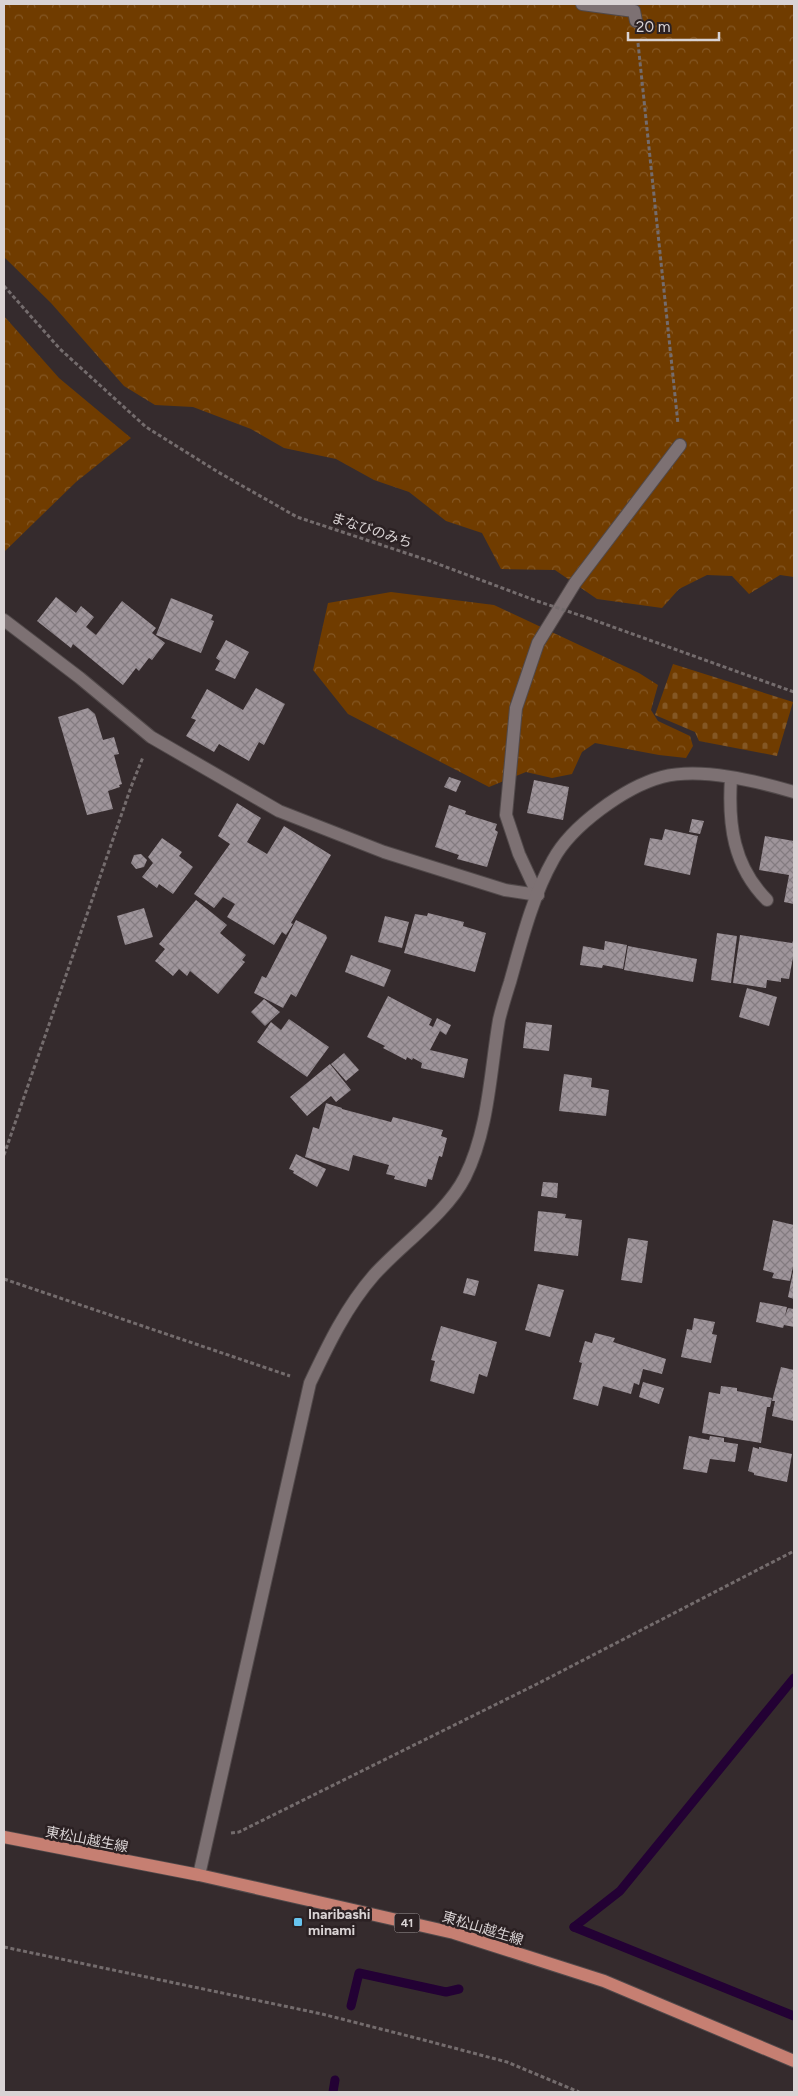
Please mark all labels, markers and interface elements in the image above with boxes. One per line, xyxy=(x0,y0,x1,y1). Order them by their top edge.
scale bar xyxy=(628,10,719,42)
text: 20 m xyxy=(636,18,670,36)
street label: まなびのみち xyxy=(329,509,414,552)
street label: 東松山越生線 xyxy=(44,1823,130,1856)
place label: Inaribashi minami xyxy=(308,1906,370,1939)
street label: 東松山越生線 xyxy=(440,1908,526,1949)
road number: 41 xyxy=(394,1914,420,1932)
marker: Inaribashi minami xyxy=(292,1916,304,1928)

